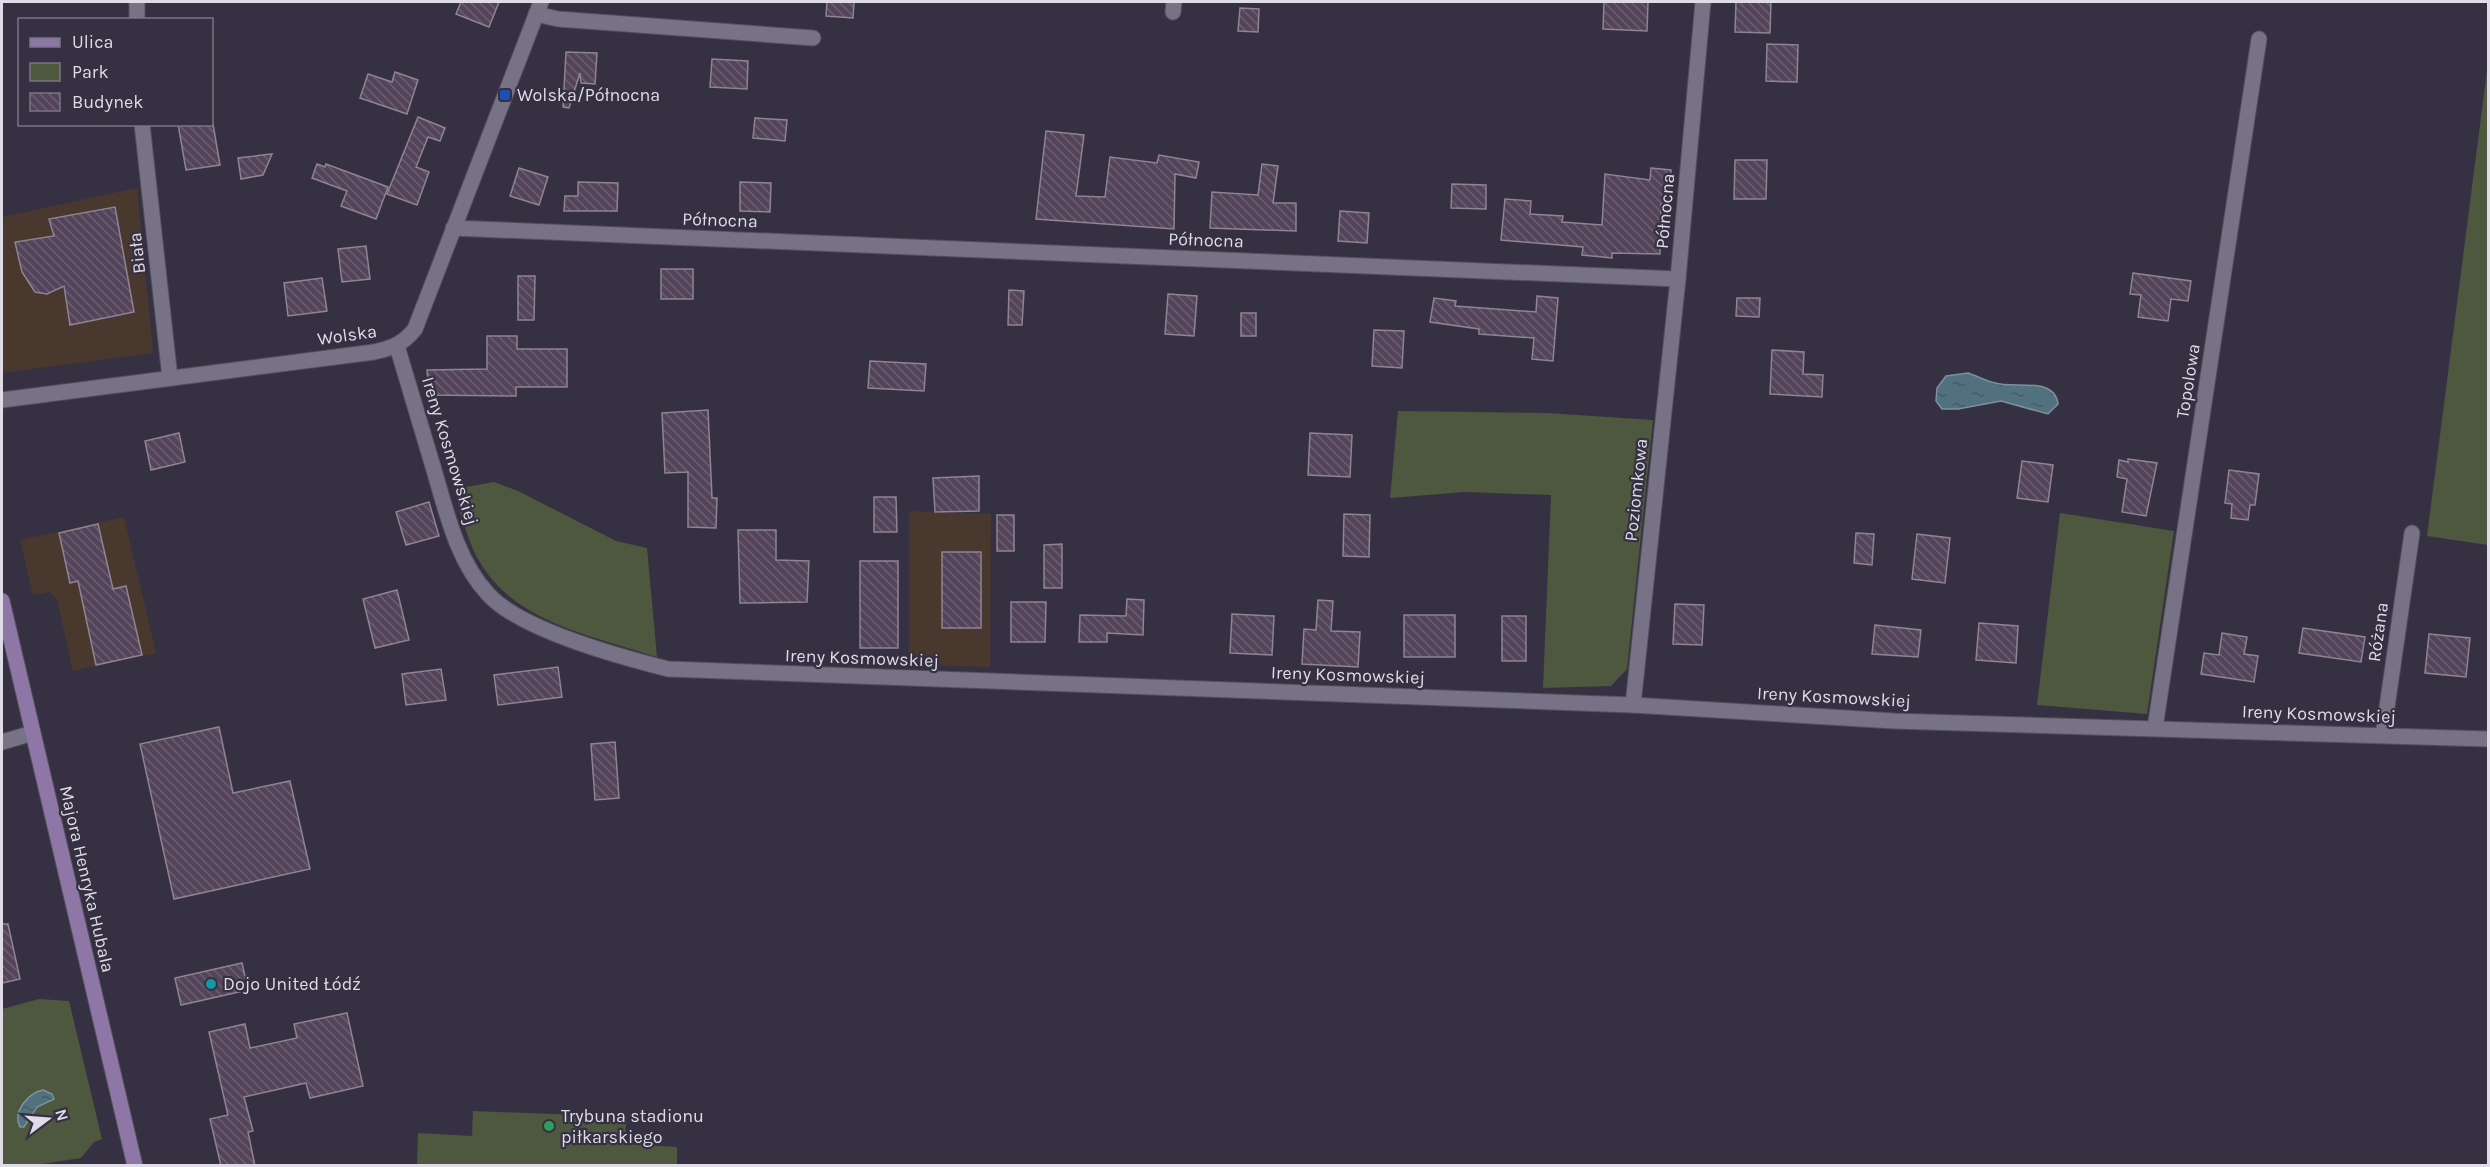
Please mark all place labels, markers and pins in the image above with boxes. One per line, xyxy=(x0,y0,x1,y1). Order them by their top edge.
place label: Wolska/Północna xyxy=(517,84,660,106)
marker: Wolska/Północna xyxy=(498,88,512,102)
place label: Dojo United Łódź xyxy=(223,973,361,995)
marker: Dojo United Łódź xyxy=(204,977,218,991)
place label: Trybuna stadionu piłkarskiego xyxy=(561,1105,704,1148)
marker: Trybuna stadionu piłkarskiego xyxy=(542,1119,556,1133)

